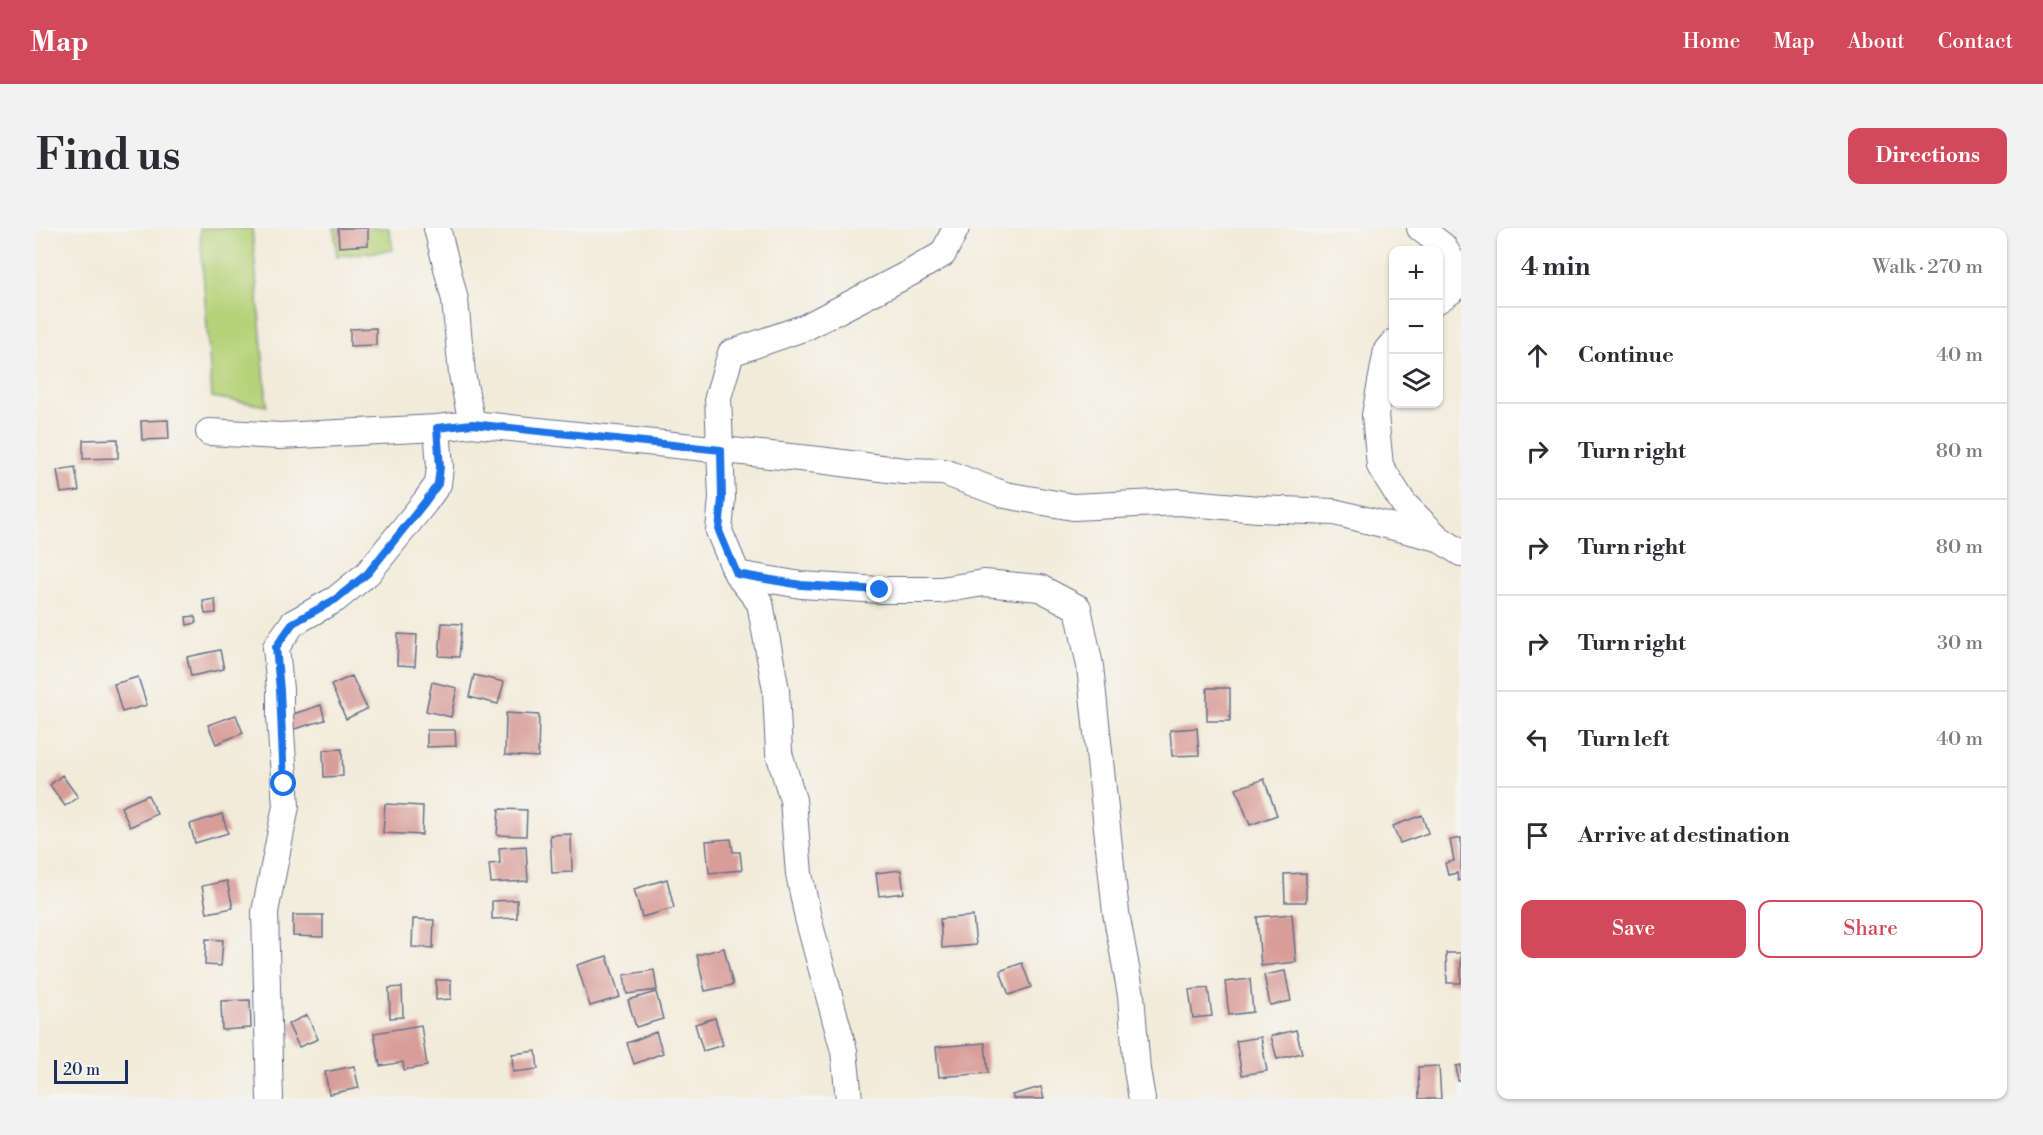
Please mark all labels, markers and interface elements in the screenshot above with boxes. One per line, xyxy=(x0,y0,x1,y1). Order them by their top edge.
text: Map xyxy=(30,25,89,60)
text: Home xyxy=(1683,29,1740,55)
text: Map xyxy=(1773,29,1815,55)
text: About xyxy=(1848,29,1905,55)
text: Contact xyxy=(1938,29,2013,55)
button: Directions xyxy=(1848,128,2007,184)
text: Find us xyxy=(36,130,180,183)
map controls xyxy=(1389,246,1443,408)
button: + xyxy=(1389,246,1443,300)
text: 4 min xyxy=(1521,251,1591,283)
text: Walk · 270 m xyxy=(1872,255,1983,280)
button: − xyxy=(1389,300,1443,354)
icon: ahead xyxy=(1521,339,1554,372)
text: Continue xyxy=(1578,342,1674,369)
text: 40 m xyxy=(1936,343,1983,368)
button: layers xyxy=(1389,354,1443,408)
icon: right xyxy=(1521,435,1554,468)
text: Turn right xyxy=(1578,438,1686,465)
text: 80 m xyxy=(1936,439,1983,464)
icon: right xyxy=(1521,531,1554,564)
text: Turn right xyxy=(1578,534,1686,561)
text: 80 m xyxy=(1936,535,1983,560)
route end xyxy=(866,576,892,602)
icon: right xyxy=(1521,627,1554,660)
text: Turn right xyxy=(1578,630,1686,657)
text: 30 m xyxy=(1937,631,1983,656)
icon: left xyxy=(1521,723,1554,756)
text: Turn left xyxy=(1578,726,1669,753)
text: 40 m xyxy=(1936,727,1983,752)
route start xyxy=(270,770,296,796)
icon: arrive xyxy=(1521,819,1554,852)
text: Arrive at destination xyxy=(1578,822,1790,849)
button: Save xyxy=(1521,900,1746,958)
button: Share xyxy=(1758,900,1983,958)
scale bar xyxy=(54,1057,128,1084)
text: 20 m xyxy=(63,1060,100,1080)

